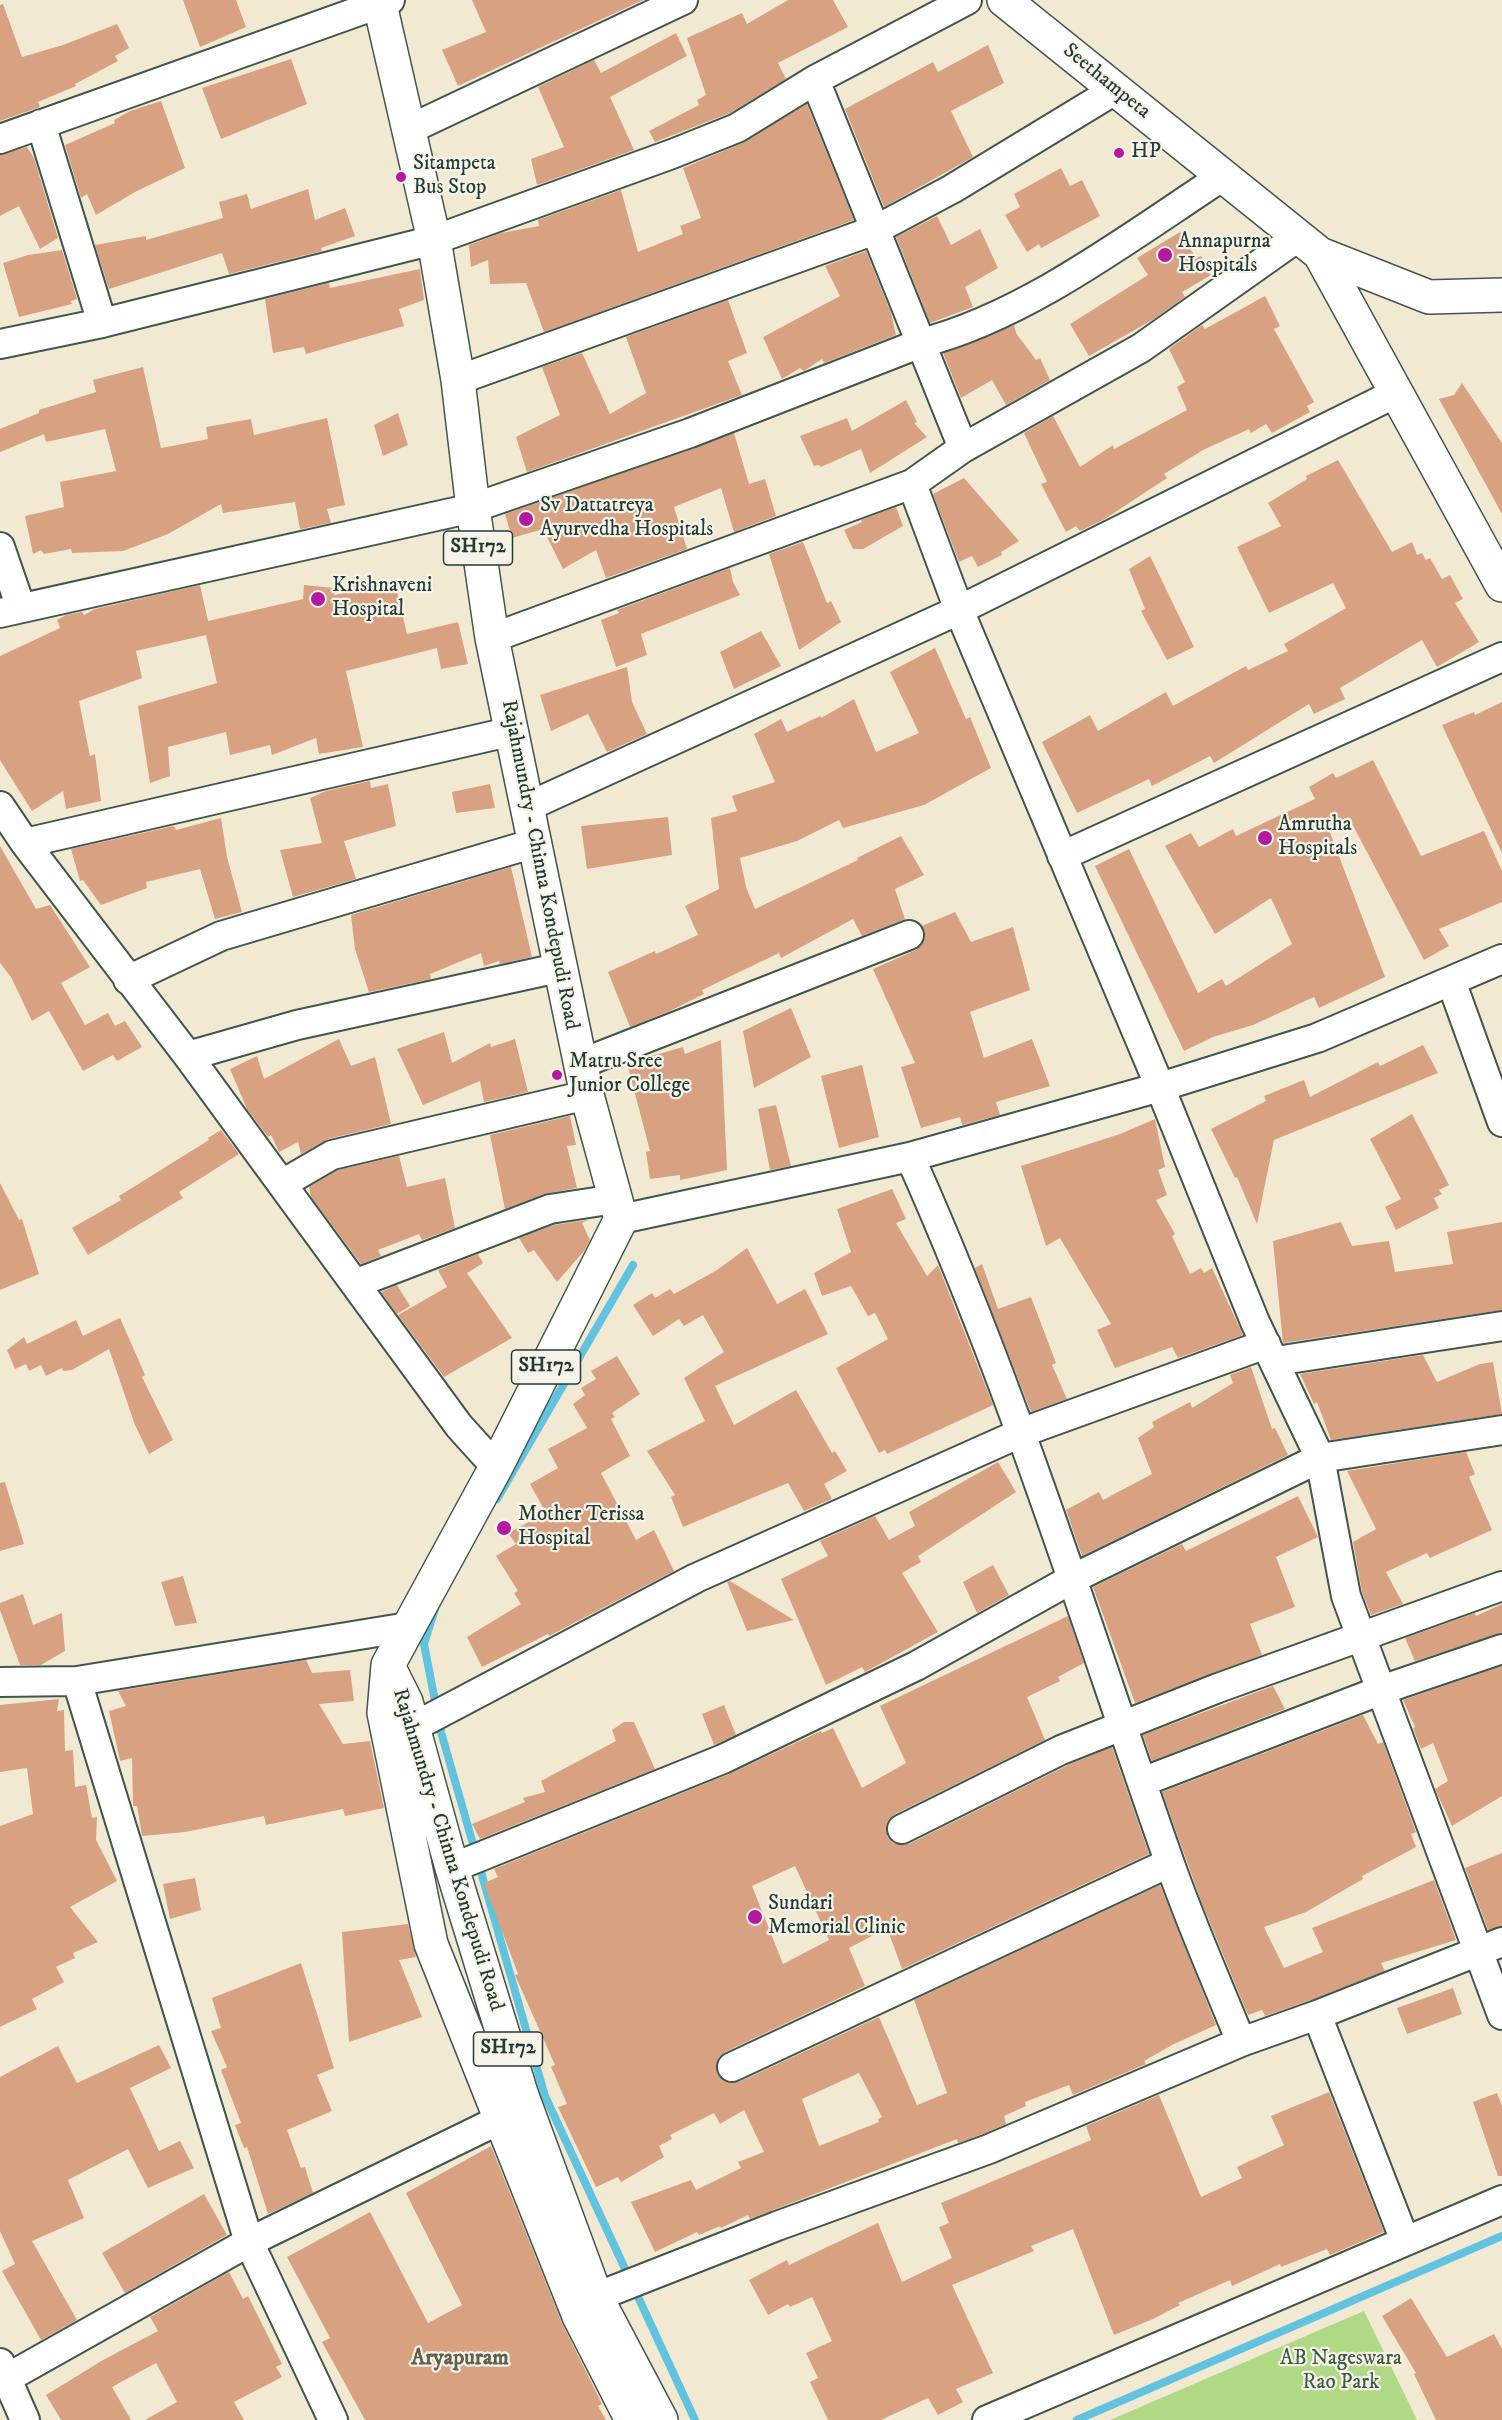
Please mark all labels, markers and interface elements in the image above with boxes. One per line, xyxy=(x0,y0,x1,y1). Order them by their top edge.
street label: Seethampeta xyxy=(1057,39,1155,125)
place label: HP xyxy=(1131,140,1161,166)
marker: HP xyxy=(1112,146,1126,160)
place label: Sitampeta Bus Stop xyxy=(413,152,496,202)
marker: Sitampeta Bus Stop xyxy=(394,170,408,184)
place label: Annapurna Hospitals xyxy=(1178,230,1271,280)
marker: Annapurna Hospitals xyxy=(1156,246,1174,264)
place label: Sv Dattatreya Ayurvedha Hospitals xyxy=(540,494,713,544)
marker: Sv Dattatreya Ayurvedha Hospitals xyxy=(517,510,535,528)
road number: SH172 xyxy=(444,531,512,565)
place label: Krishnaveni Hospital xyxy=(332,574,432,624)
marker: Krishnaveni Hospital xyxy=(309,590,327,608)
street label: Rajahmundry - Chinna Kondepudi Road xyxy=(495,698,583,1032)
place label: Amrutha Hospitals xyxy=(1278,813,1357,863)
marker: Amrutha Hospitals xyxy=(1256,829,1274,847)
place label: Matru Sree Junior College xyxy=(569,1050,690,1100)
marker: Matru Sree Junior College xyxy=(550,1068,564,1082)
road number: SH172 xyxy=(512,1350,580,1384)
place label: Mother Terissa Hospital xyxy=(518,1503,644,1553)
marker: Mother Terissa Hospital xyxy=(495,1519,513,1537)
street label: Rajahmundry - Chinna Kondepudi Road xyxy=(386,1686,508,2014)
place label: Sundari Memorial Clinic xyxy=(768,1892,906,1942)
marker: Sundari Memorial Clinic xyxy=(746,1908,764,1926)
road number: SH172 xyxy=(474,2032,542,2066)
district label: Aryapuram xyxy=(411,2346,509,2372)
park label: AB Nageswara Rao Park xyxy=(1280,2347,1402,2397)

